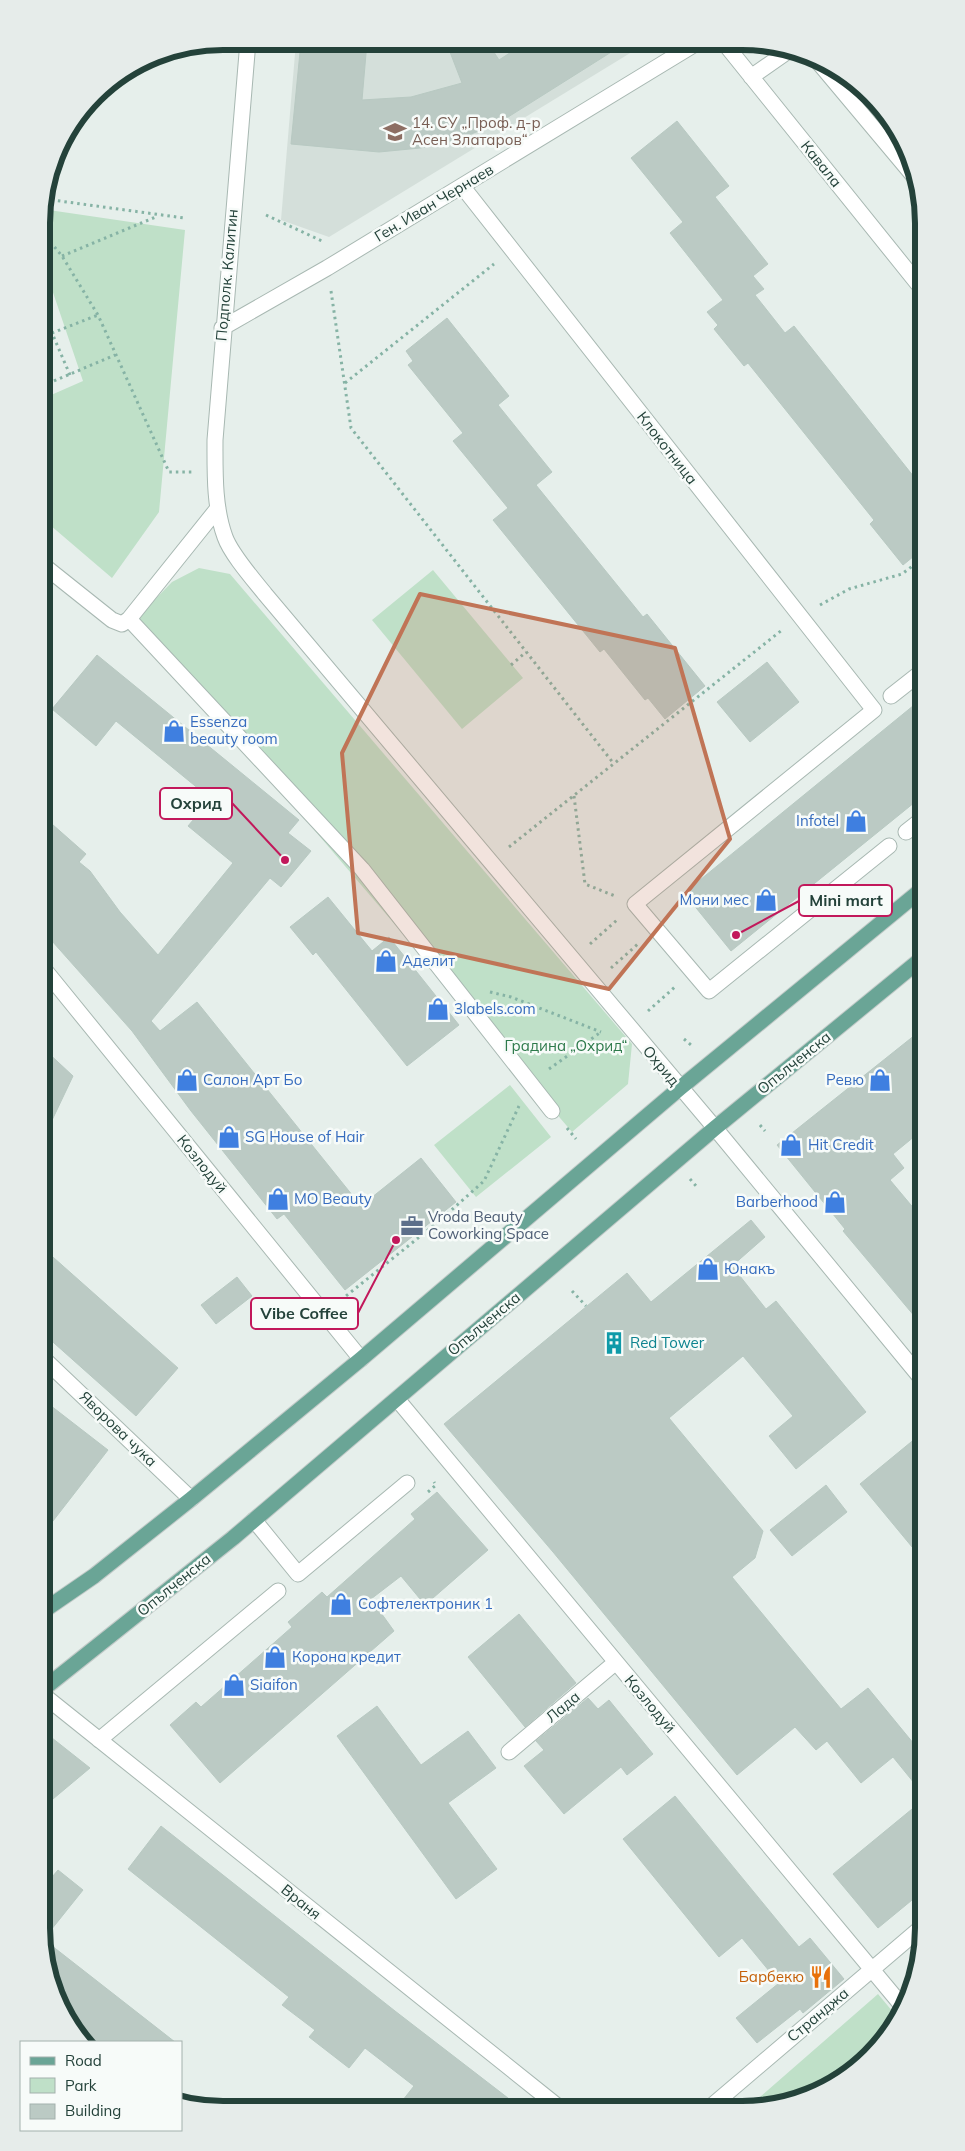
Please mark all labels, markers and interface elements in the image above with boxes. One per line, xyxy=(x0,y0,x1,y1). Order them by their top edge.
place label: 14. СУ „Проф. д-р Асен Златаров“ xyxy=(412,113,541,149)
school or university icon: 14. СУ „Проф. д-р Асен Златаров“ xyxy=(382,119,408,145)
street label: Кавала xyxy=(797,137,846,191)
street label: Ген. Иван Чернаев xyxy=(371,160,497,246)
street label: Подполк. Калитин xyxy=(211,208,242,342)
street label: Клокотница xyxy=(633,407,702,488)
place label: Essenza beauty room xyxy=(190,712,278,748)
shop icon: Essenza beauty room xyxy=(161,718,187,744)
callout: Охрид xyxy=(160,788,232,819)
text: Охрид xyxy=(170,793,222,813)
shop icon: Infotel xyxy=(843,808,869,834)
place label: Infotel xyxy=(796,811,839,830)
callout: Mini mart xyxy=(799,885,892,916)
shop icon: Мони мес xyxy=(753,887,779,913)
place label: Мони мес xyxy=(680,890,749,909)
text: Mini mart xyxy=(809,890,883,910)
shop icon: Аделит xyxy=(373,948,399,974)
place label: Аделит xyxy=(402,951,455,970)
shop icon: 3labels.com xyxy=(425,996,451,1022)
place label: 3labels.com xyxy=(454,999,536,1018)
street label: Опълченска xyxy=(753,1027,834,1098)
park label: Градина „Охрид“ xyxy=(504,1036,628,1055)
street label: Охрид xyxy=(639,1042,684,1090)
shop icon: Салон Арт Бо xyxy=(174,1067,200,1093)
shop icon: Ревю xyxy=(867,1067,893,1093)
place label: Салон Арт Бо xyxy=(203,1070,302,1089)
place label: Ревю xyxy=(826,1070,864,1089)
shop icon: SG House of Hair xyxy=(216,1124,242,1150)
place label: SG House of Hair xyxy=(245,1127,365,1146)
street label: Козлодуй xyxy=(173,1131,232,1197)
shop icon: Hit Credit xyxy=(778,1132,804,1158)
place label: Hit Credit xyxy=(808,1135,874,1154)
shop icon: MO Beauty xyxy=(265,1186,291,1212)
place label: MO Beauty xyxy=(294,1189,372,1208)
shop icon: Barberhood xyxy=(822,1189,848,1215)
place label: Barberhood xyxy=(736,1192,818,1211)
place label: Vroda Beauty Coworking Space xyxy=(428,1207,549,1243)
office icon: Vroda Beauty Coworking Space xyxy=(399,1213,425,1239)
shop icon: Юнакъ xyxy=(695,1256,721,1282)
place label: Юнакъ xyxy=(724,1259,775,1278)
street label: Опълченска xyxy=(443,1288,524,1360)
callout: Vibe Coffee xyxy=(251,1298,358,1329)
text: Vibe Coffee xyxy=(259,1303,348,1323)
building icon: Red Tower xyxy=(601,1330,627,1356)
place label: Red Tower xyxy=(630,1333,705,1352)
street label: Яворова чука xyxy=(76,1387,161,1470)
street label: Опълченска xyxy=(133,1549,214,1620)
shop icon: Софтелектроник 1 xyxy=(328,1591,354,1617)
place label: Софтелектроник 1 xyxy=(358,1594,493,1613)
shop icon: Корона кредит xyxy=(262,1644,288,1670)
place label: Корона кредит xyxy=(292,1647,401,1666)
street label: Козлодуй xyxy=(621,1671,680,1737)
shop icon: Siaifon xyxy=(221,1672,247,1698)
place label: Siaifon xyxy=(250,1675,298,1694)
street label: Лада xyxy=(542,1687,584,1726)
street label: Враня xyxy=(278,1880,325,1923)
restaurant icon: Барбекю xyxy=(808,1964,834,1990)
place label: Барбекю xyxy=(739,1967,804,1986)
street label: Странджа xyxy=(783,1983,852,2046)
legend xyxy=(20,2041,182,2131)
text: Road xyxy=(65,2051,102,2070)
text: Park xyxy=(65,2076,97,2095)
text: Building xyxy=(65,2101,121,2120)

